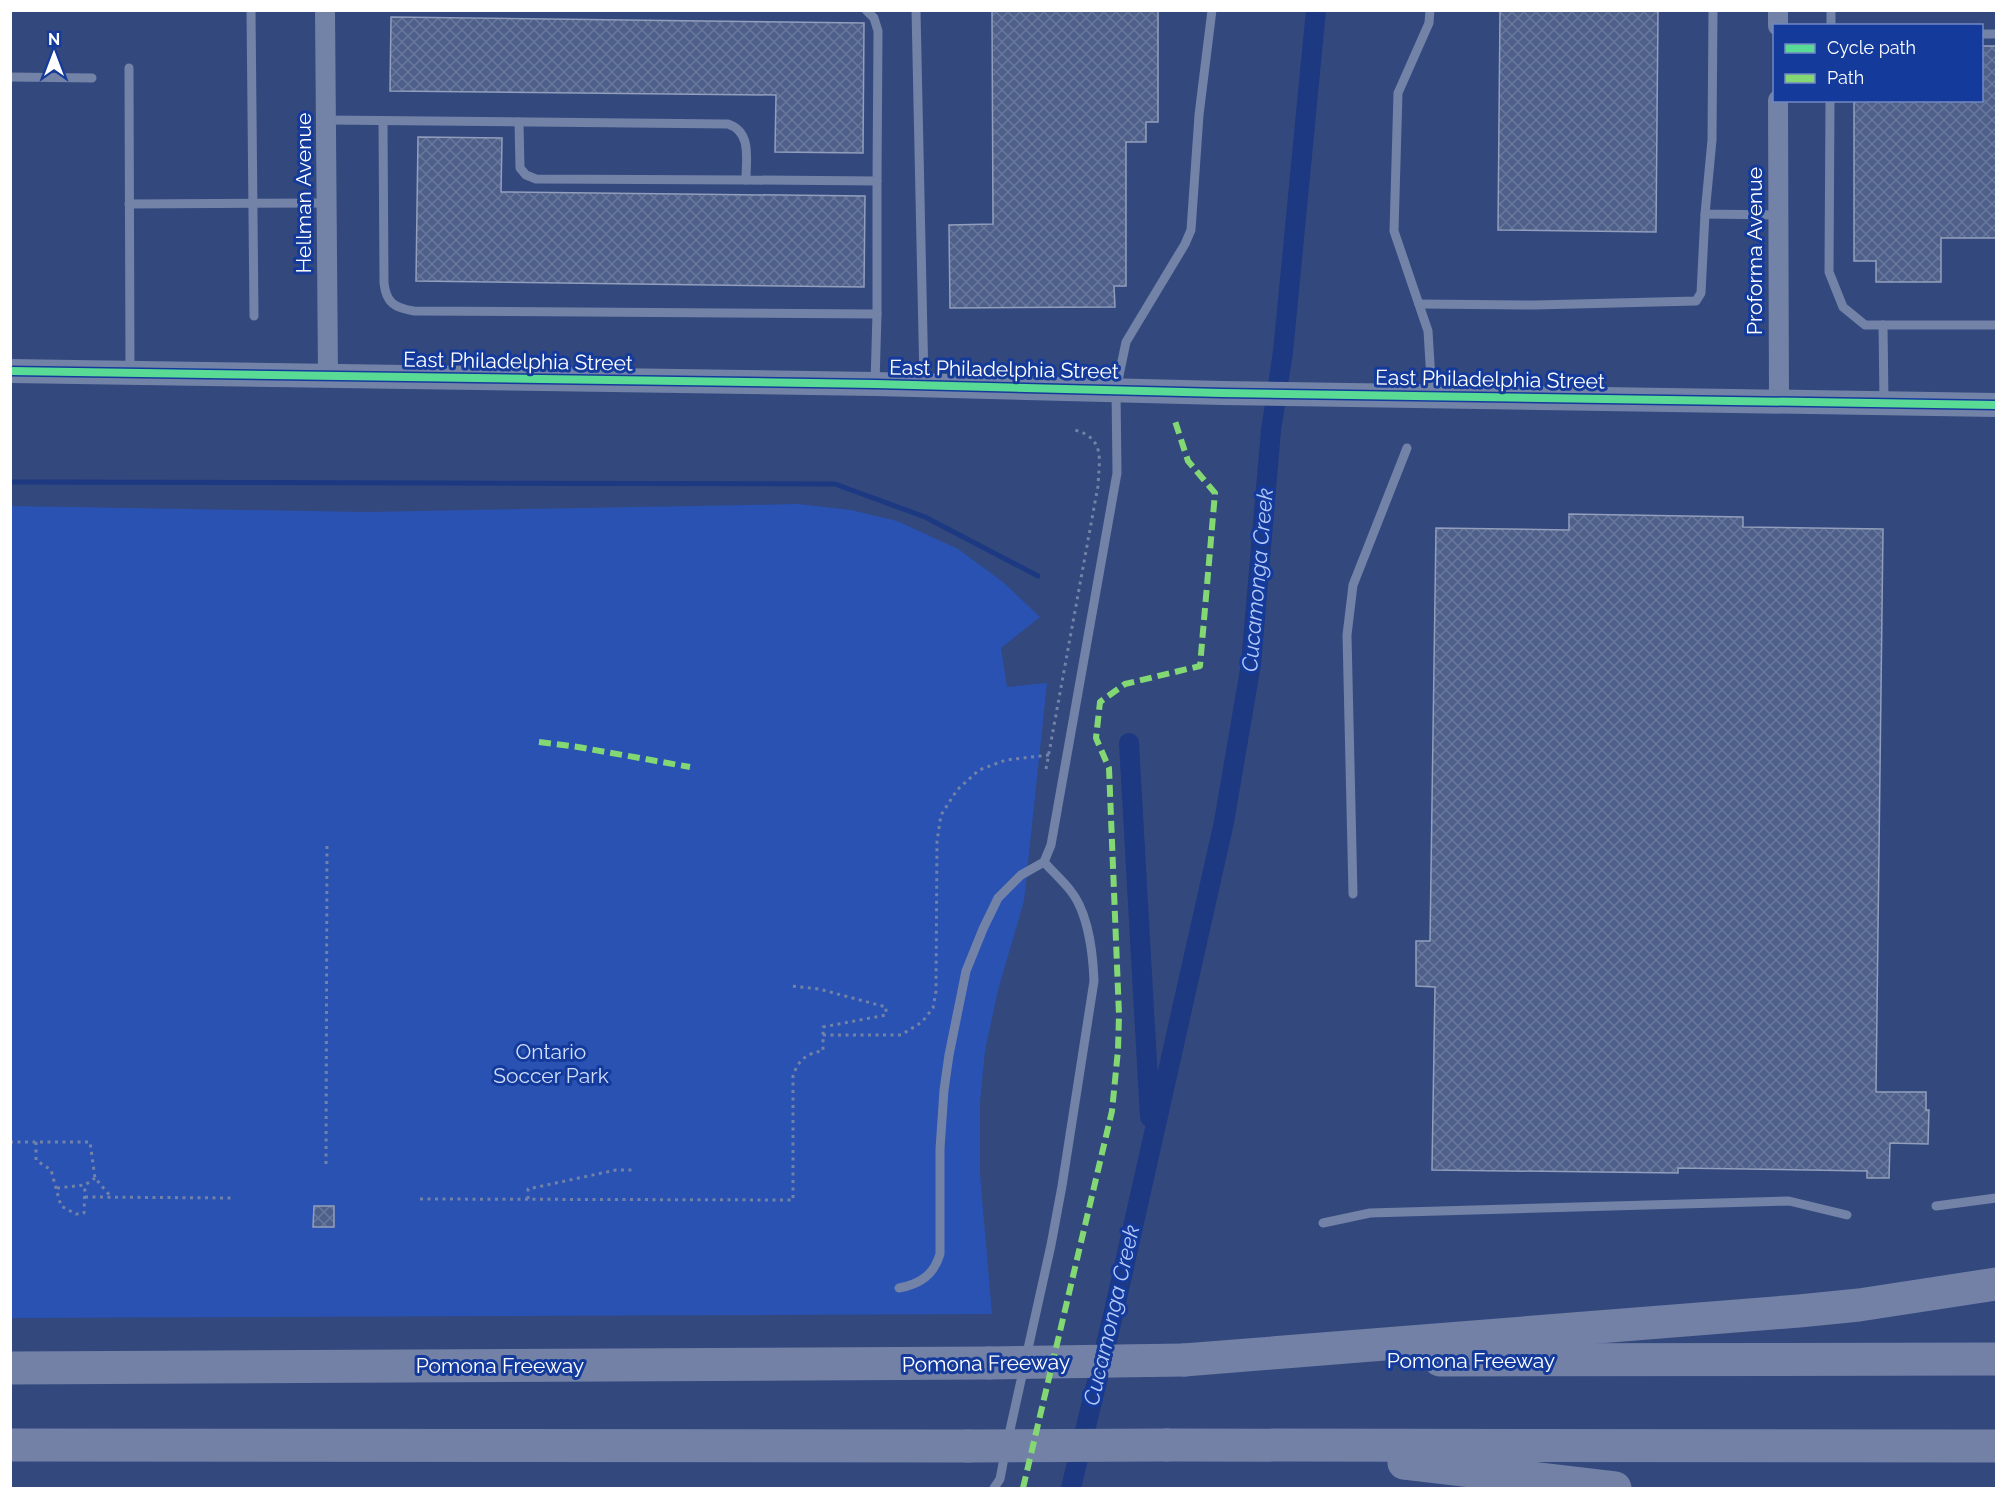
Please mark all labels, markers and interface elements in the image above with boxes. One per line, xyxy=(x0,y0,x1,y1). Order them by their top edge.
north arrow xyxy=(24,24,84,84)
legend xyxy=(1773,24,1983,102)
text: N xyxy=(48,30,60,49)
text: Cycle path xyxy=(1827,37,1916,58)
text: Path xyxy=(1827,67,1864,88)
street label: Hellman Avenue xyxy=(291,113,316,273)
street label: Proforma Avenue xyxy=(1742,167,1767,335)
street label: East Philadelphia Street xyxy=(403,346,633,376)
street label: East Philadelphia Street xyxy=(889,354,1119,384)
street label: East Philadelphia Street xyxy=(1375,364,1605,394)
water label: Cucamonga Creek xyxy=(1236,487,1278,673)
park label: Ontario Soccer Park xyxy=(493,1039,609,1088)
water label: Cucamonga Creek xyxy=(1078,1222,1144,1408)
street label: Pomona Freeway xyxy=(1387,1348,1555,1373)
street label: Pomona Freeway xyxy=(902,1349,1070,1377)
street label: Pomona Freeway xyxy=(416,1353,584,1378)

